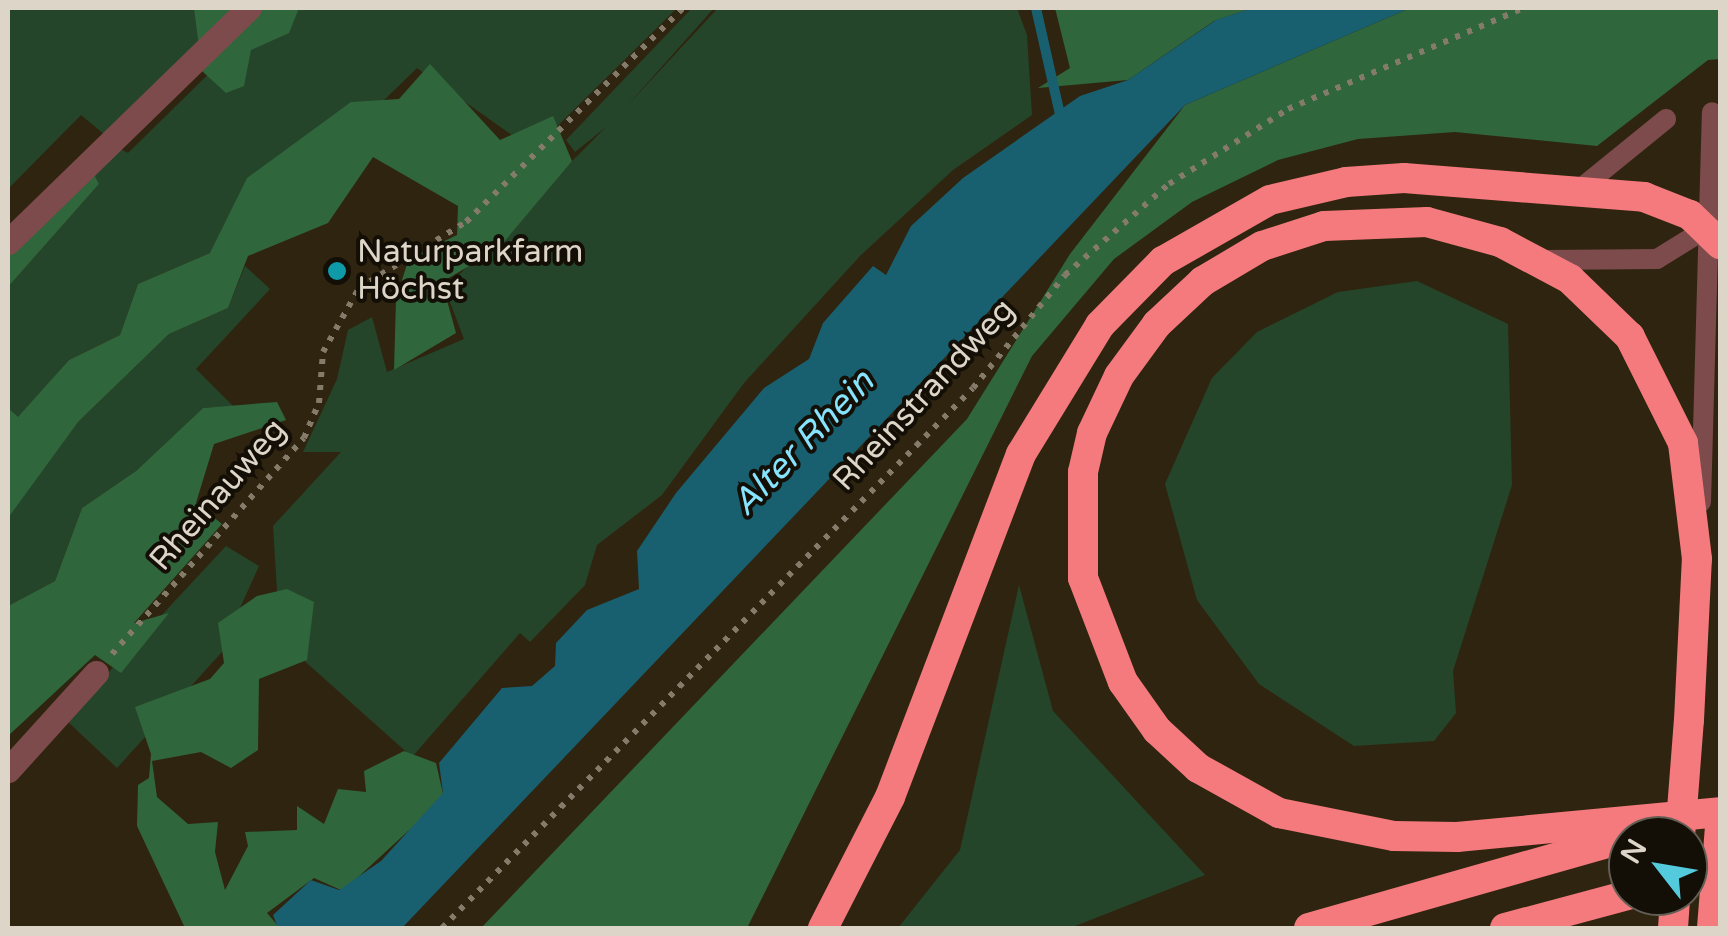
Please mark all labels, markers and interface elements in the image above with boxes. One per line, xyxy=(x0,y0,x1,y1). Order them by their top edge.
place label: Naturparkfarm Höchst xyxy=(357,234,583,309)
marker: Naturparkfarm Höchst xyxy=(326,260,348,282)
street label: Rheinstrandweg xyxy=(825,291,1023,499)
water label: Alter Rhein xyxy=(723,361,883,525)
street label: Rheinauweg xyxy=(142,411,294,579)
north arrow xyxy=(1608,816,1708,916)
text: N xyxy=(1614,833,1654,870)

